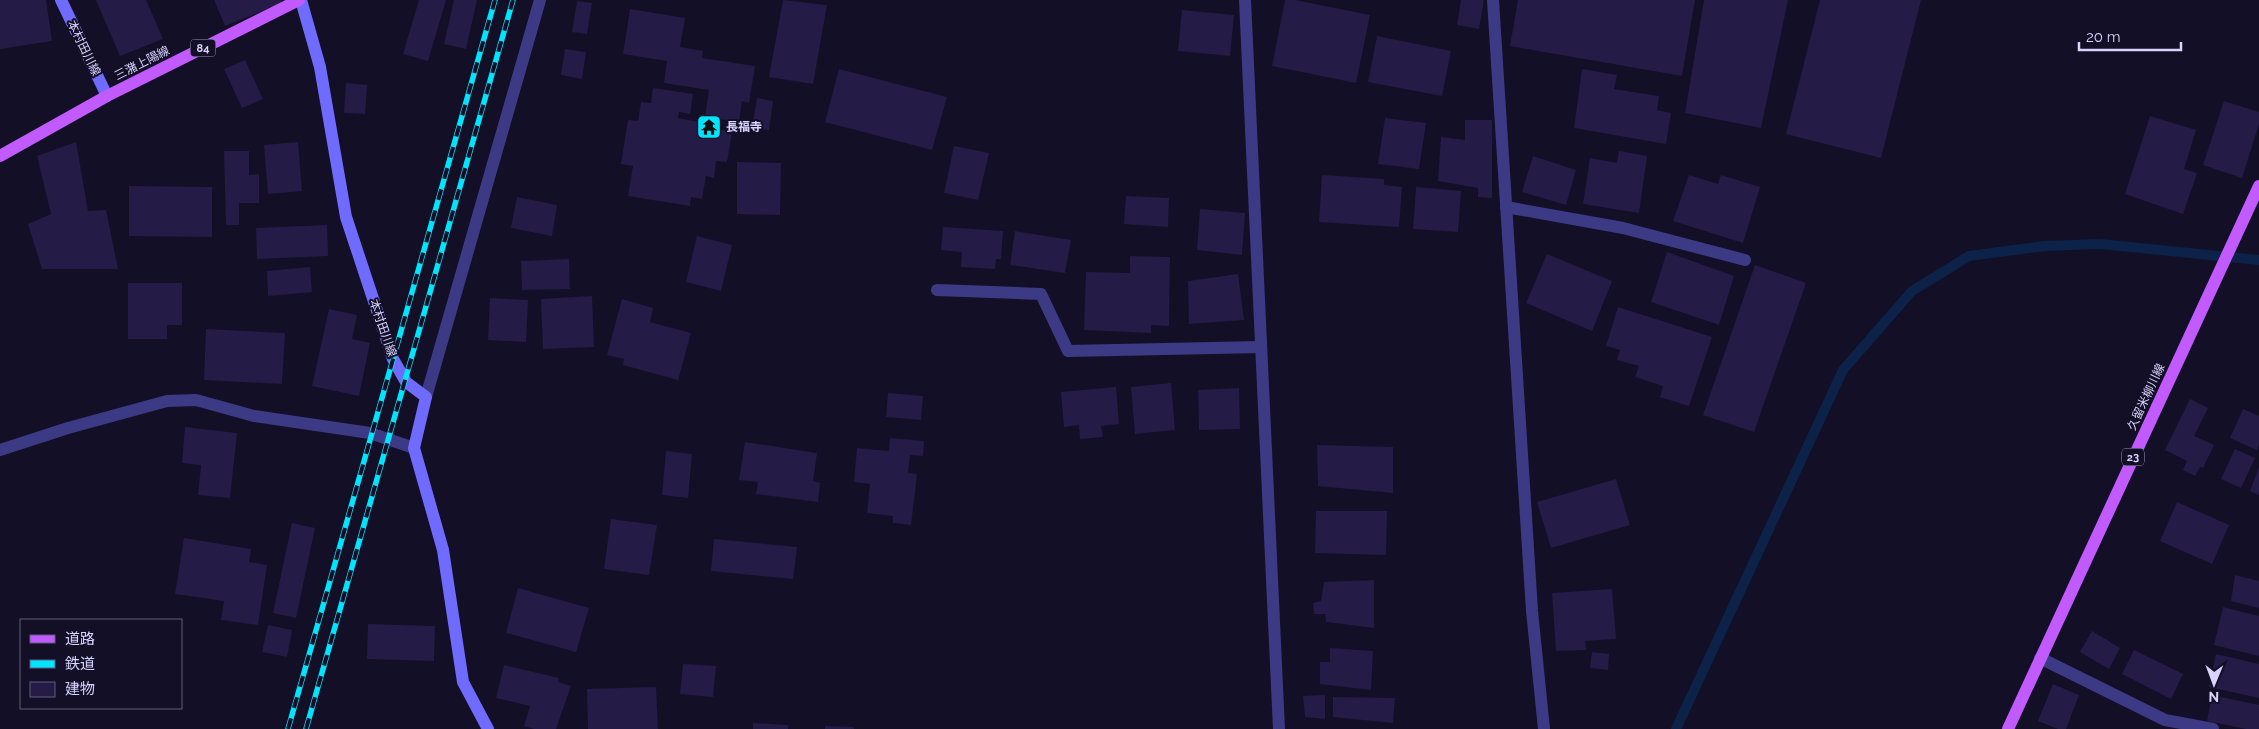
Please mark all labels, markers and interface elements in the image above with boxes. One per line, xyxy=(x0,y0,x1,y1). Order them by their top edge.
street label: 本村田川線 xyxy=(65,18,103,78)
scale bar xyxy=(2079,20,2182,52)
text: 20 m xyxy=(2086,28,2121,46)
road number: 84 xyxy=(190,40,216,56)
street label: 三潴上陽線 xyxy=(112,43,172,83)
temple icon: 長福寺 xyxy=(696,114,722,140)
place label: 長福寺 xyxy=(726,120,762,134)
street label: 本村田川線 xyxy=(367,297,399,359)
street label: 久留米柳川線 xyxy=(2124,361,2168,433)
road number: 23 xyxy=(2122,448,2144,466)
legend xyxy=(20,619,182,709)
text: 道路 xyxy=(65,630,95,648)
text: 鉄道 xyxy=(65,655,95,673)
north arrow xyxy=(2189,659,2239,709)
text: 建物 xyxy=(65,680,95,698)
text: N xyxy=(2208,689,2219,705)

